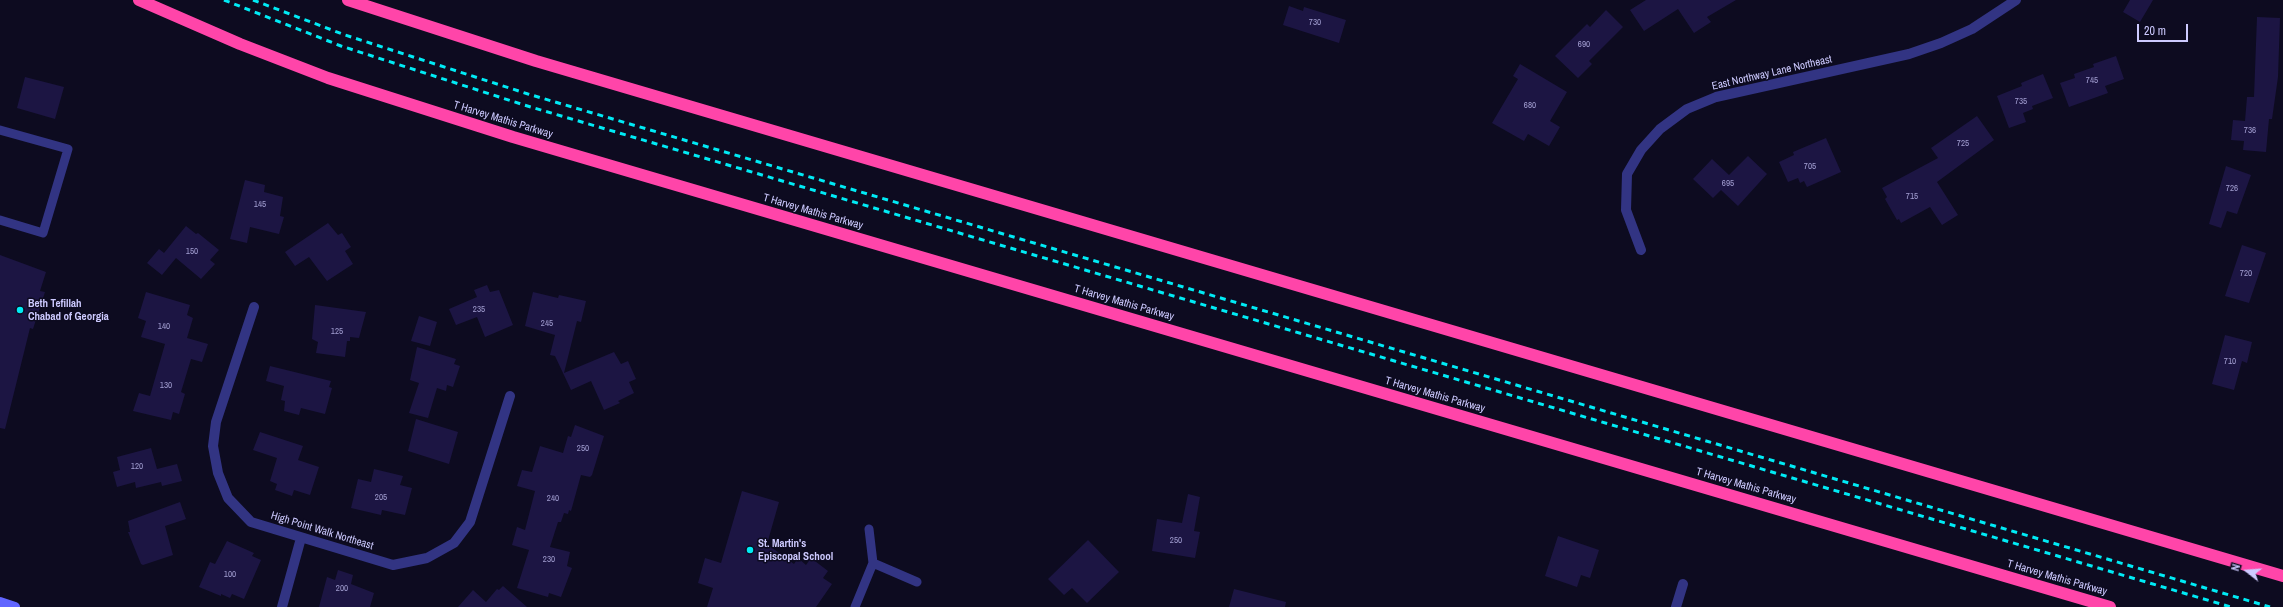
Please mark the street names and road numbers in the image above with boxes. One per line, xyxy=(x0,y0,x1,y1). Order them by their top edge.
street label: East Northway Lane Northeast xyxy=(1711,53,1833,93)
street label: T Harvey Mathis Parkway xyxy=(452,99,554,141)
street label: T Harvey Mathis Parkway xyxy=(762,191,864,233)
street label: T Harvey Mathis Parkway xyxy=(1073,282,1175,324)
street label: T Harvey Mathis Parkway xyxy=(1384,374,1486,416)
street label: T Harvey Mathis Parkway xyxy=(1695,465,1797,507)
street label: High Point Walk Northeast xyxy=(269,509,375,553)
street label: T Harvey Mathis Parkway xyxy=(2006,557,2108,599)

